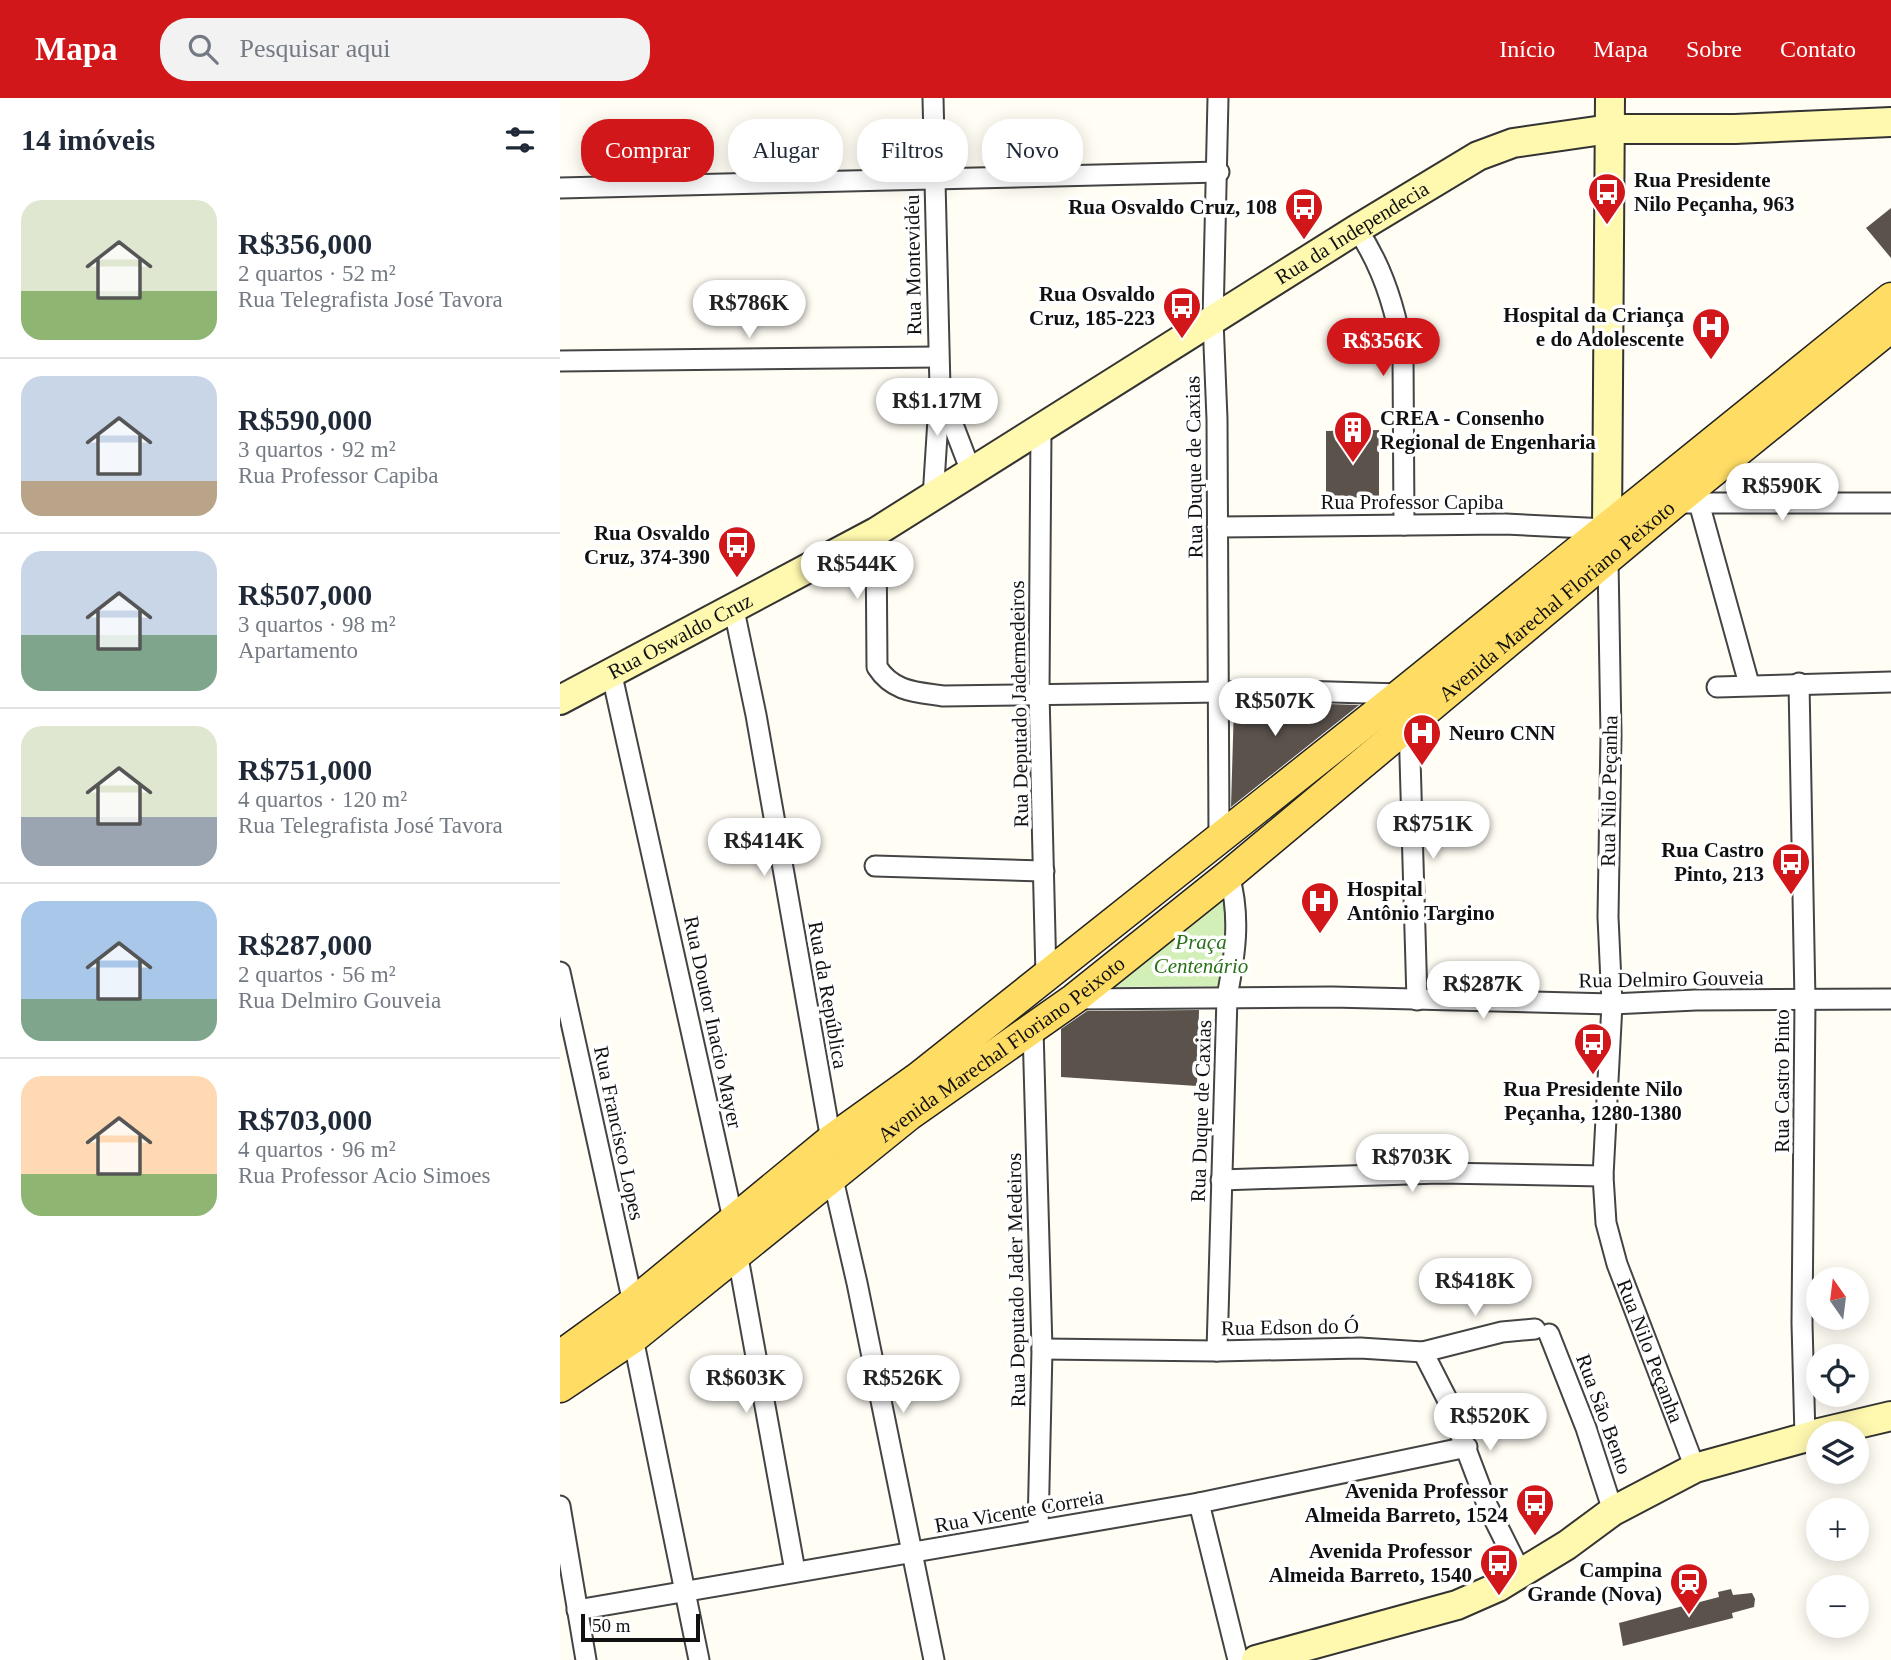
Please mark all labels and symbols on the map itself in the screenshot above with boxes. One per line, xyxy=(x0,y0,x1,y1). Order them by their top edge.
place label: Rua Presidente Nilo Peçanha, 963 xyxy=(1634,168,1794,216)
bus stop icon: Rua Presidente Nilo Peçanha, 963 xyxy=(1586,171,1628,226)
street label: Rua da Independecia xyxy=(1271,176,1434,289)
bus stop icon: Rua Osvaldo Cruz, 108 xyxy=(1283,186,1325,241)
street label: Rua Montevidéu xyxy=(900,194,926,335)
place label: Rua Osvaldo Cruz, 108 xyxy=(1068,195,1277,219)
pin: R$786K xyxy=(692,280,806,340)
place label: Rua Osvaldo Cruz, 185-223 xyxy=(1029,282,1155,330)
bus stop icon: Rua Osvaldo Cruz, 185-223 xyxy=(1161,285,1203,340)
place label: Hospital da Criança e do Adolescente xyxy=(1503,303,1684,351)
hospital icon: Hospital da Criança e do Adolescente xyxy=(1690,306,1732,361)
pin: R$356K xyxy=(1326,318,1440,378)
street label: Rua Duque de Caxias xyxy=(1180,376,1208,558)
pin: R$1.17M xyxy=(872,378,1002,438)
place label: CREA - Consenho Regional de Engenharia xyxy=(1380,406,1596,454)
building icon: CREA - Consenho Regional de Engenharia xyxy=(1332,409,1374,464)
pin: R$590K xyxy=(1725,464,1839,523)
street label: Rua Professor Capiba xyxy=(1320,490,1504,514)
street label: Avenida Marechal Floriano Peixoto xyxy=(1434,496,1679,707)
place label: Rua Osvaldo Cruz, 374-390 xyxy=(584,521,710,569)
bus stop icon: Rua Osvaldo Cruz, 374-390 xyxy=(716,524,758,579)
pin: R$544K xyxy=(800,542,914,601)
street label: Rua Deputado Jadermedeiros xyxy=(1005,580,1033,828)
street label: Rua Oswaldo Cruz xyxy=(604,588,756,684)
pin: R$507K xyxy=(1218,678,1332,738)
hospital icon: Neuro CNN xyxy=(1401,712,1443,767)
street label: Rua Nilo Peçanha xyxy=(1596,714,1622,867)
place label: Neuro CNN xyxy=(1449,721,1555,745)
pin: R$751K xyxy=(1376,802,1490,861)
pin: R$414K xyxy=(707,818,821,878)
place label: Rua Castro Pinto, 213 xyxy=(1661,838,1764,886)
bus stop icon: Rua Castro Pinto, 213 xyxy=(1770,841,1812,896)
place label: Hospital Antônio Targino xyxy=(1347,877,1495,925)
hospital icon: Hospital Antônio Targino xyxy=(1299,880,1341,935)
street label: Rua Doutor Inacio Mayer xyxy=(679,914,747,1130)
street label: Rua da República xyxy=(803,919,853,1071)
park label: Praça Centenário xyxy=(1154,930,1248,978)
street label: Avenida Marechal Floriano Peixoto xyxy=(873,951,1130,1147)
pin: R$287K xyxy=(1426,962,1540,1021)
street label: Rua Delmiro Gouveia xyxy=(1578,965,1765,993)
street label: Rua Castro Pinto xyxy=(1770,1009,1794,1153)
street label: Rua Duque de Caxias xyxy=(1186,1019,1216,1203)
bus stop icon: Rua Presidente Nilo Peçanha, 1280-1380 xyxy=(1572,1021,1614,1076)
street label: Rua Francisco Lopes xyxy=(589,1044,649,1222)
place label: Rua Presidente Nilo Peçanha, 1280-1380 xyxy=(1503,1077,1683,1125)
pin: R$703K xyxy=(1355,1134,1469,1194)
street label: Rua Deputado Jader Medeiros xyxy=(1002,1152,1030,1408)
pin: R$418K xyxy=(1418,1258,1532,1318)
north arrow xyxy=(1806,1267,1869,1330)
street label: Rua Nilo Peçanha xyxy=(1612,1276,1689,1427)
street label: Rua Edson do Ó xyxy=(1221,1314,1359,1340)
street label: Rua São Bento xyxy=(1571,1351,1637,1477)
pin: R$603K xyxy=(689,1356,803,1415)
pin: R$526K xyxy=(846,1356,960,1415)
pin: R$520K xyxy=(1433,1394,1547,1453)
place label: Avenida Professor Almeida Barreto, 1524 xyxy=(1305,1479,1508,1527)
bus stop icon: Avenida Professor Almeida Barreto, 1524 xyxy=(1514,1482,1556,1537)
street label: Rua Vicente Correia xyxy=(933,1484,1106,1538)
place label: Avenida Professor Almeida Barreto, 1540 xyxy=(1269,1539,1472,1587)
bus stop icon: Avenida Professor Almeida Barreto, 1540 xyxy=(1478,1542,1520,1597)
place label: Campina Grande (Nova) xyxy=(1527,1558,1662,1606)
station icon: Campina Grande (Nova) xyxy=(1668,1561,1710,1616)
scale bar xyxy=(581,1611,700,1643)

